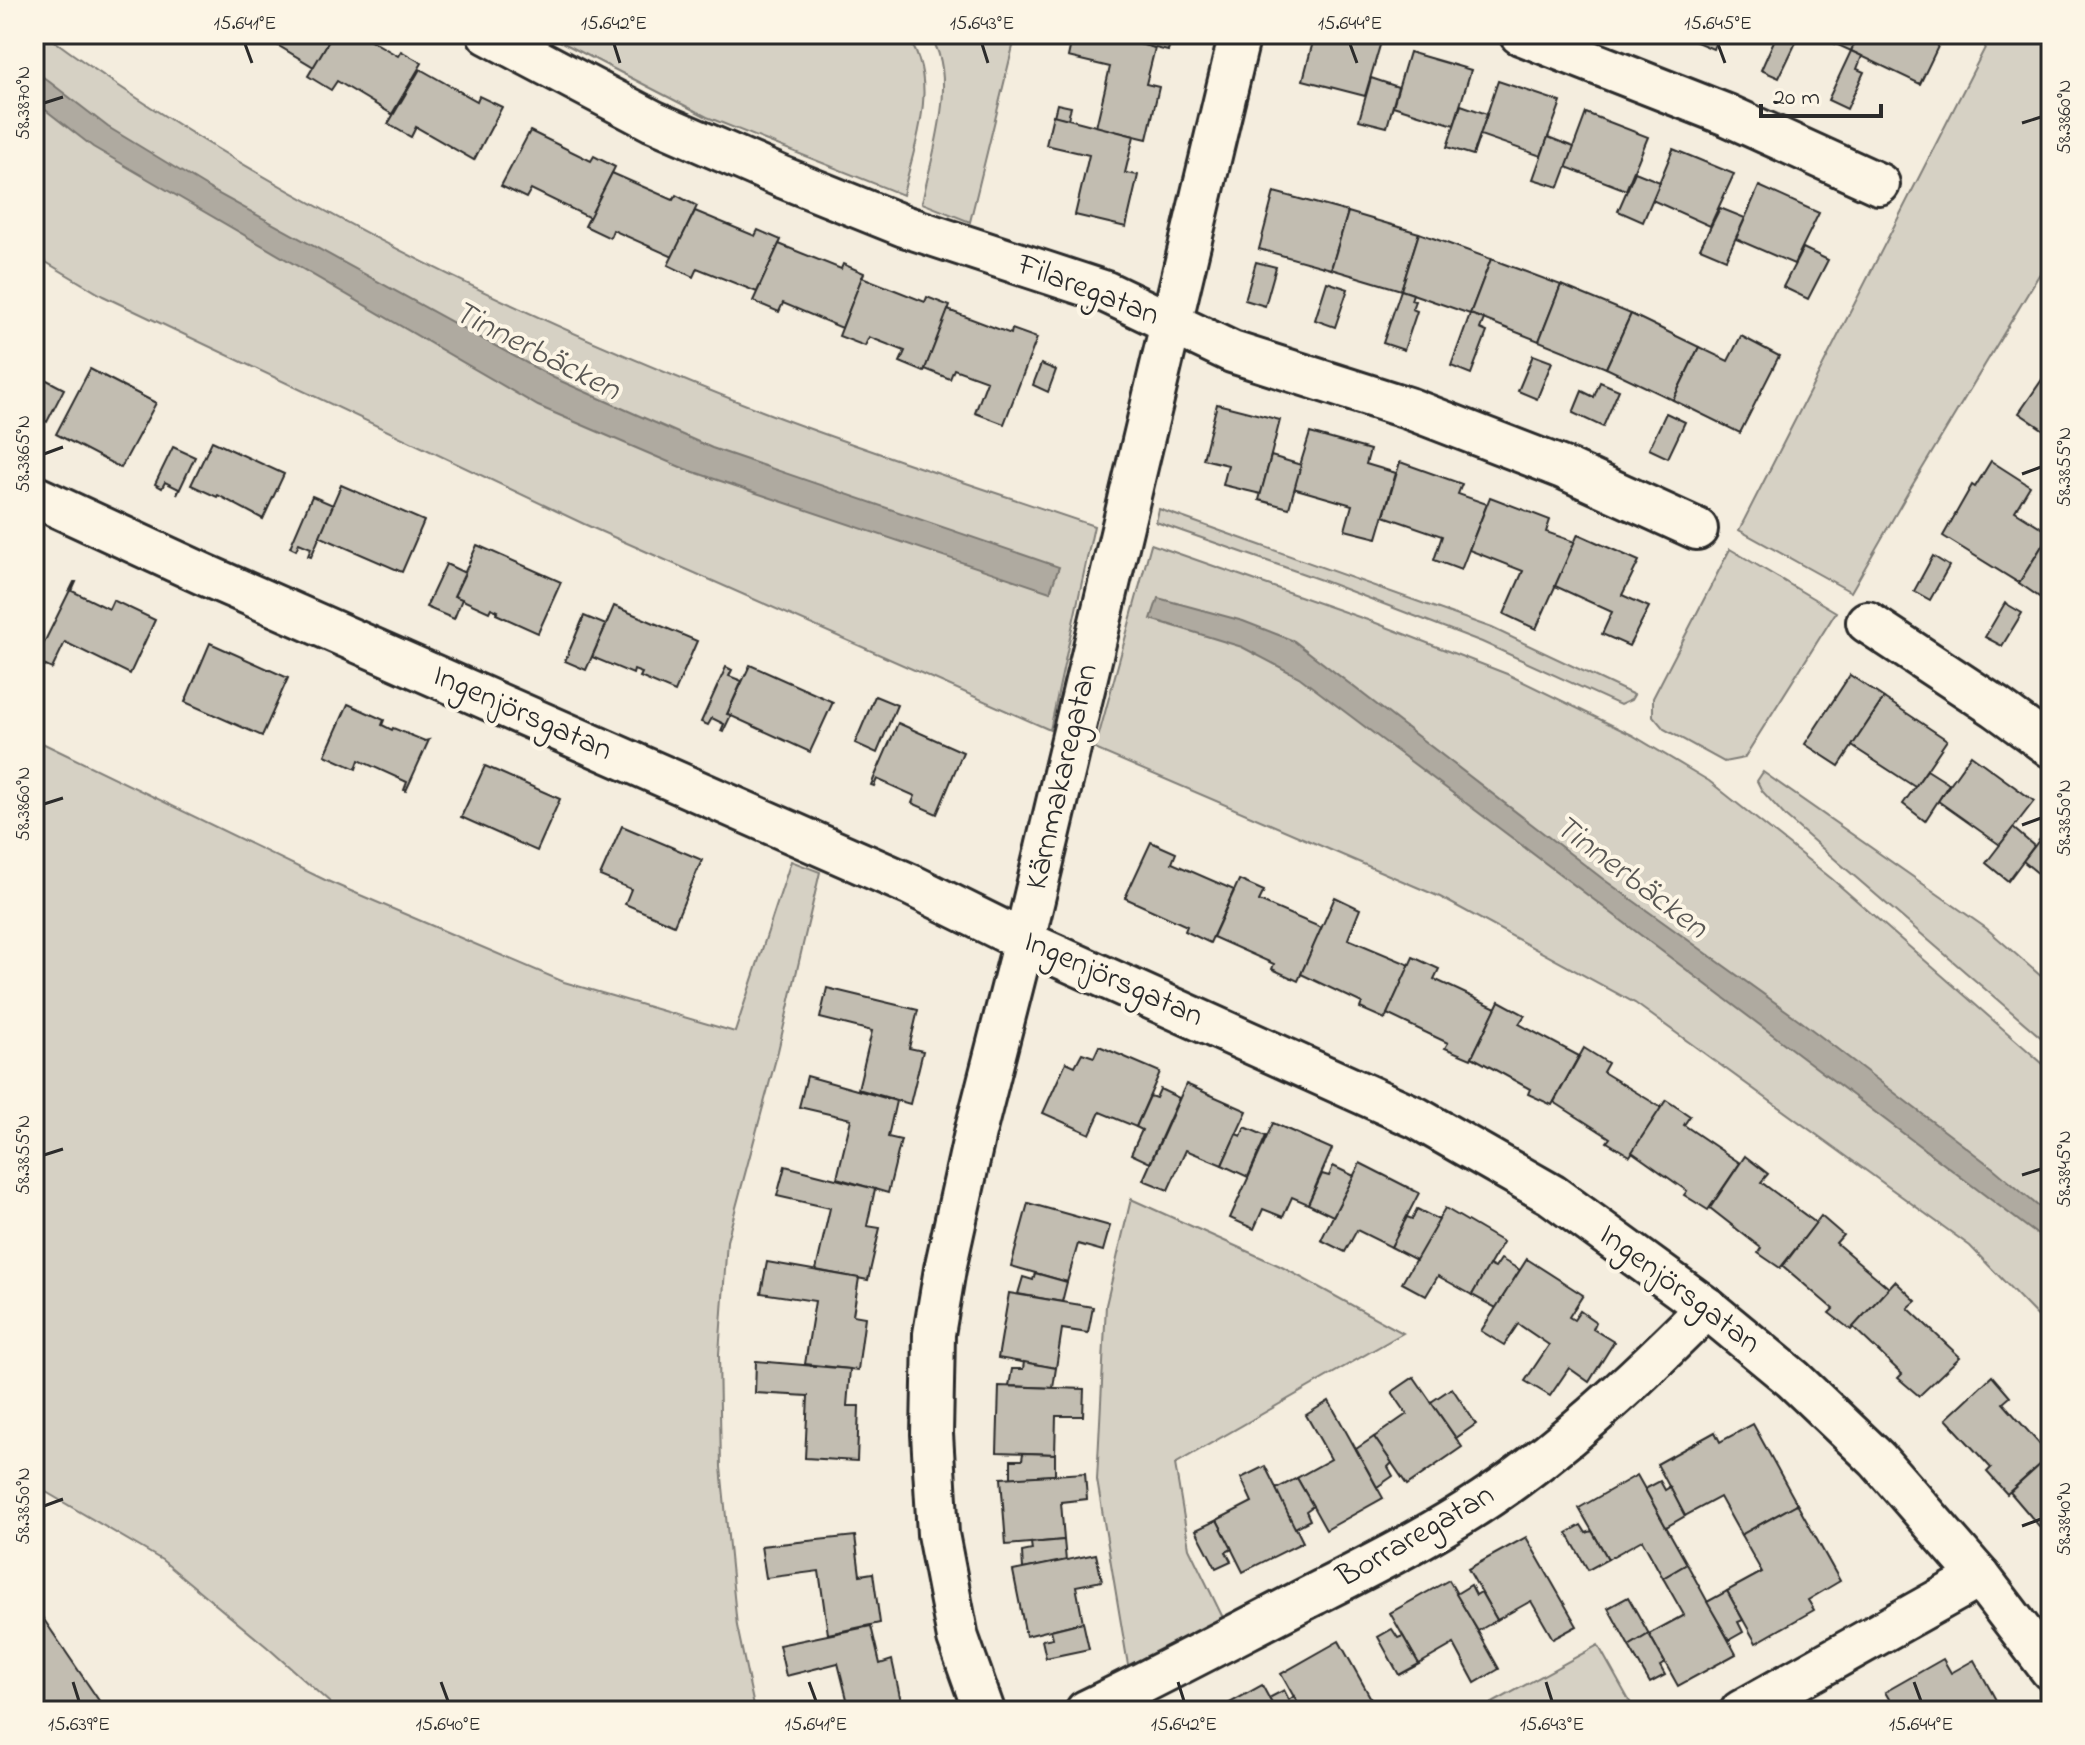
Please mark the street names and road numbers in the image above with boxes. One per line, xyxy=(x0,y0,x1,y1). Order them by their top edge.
street label: Filaregatan xyxy=(1009,242,1166,340)
street label: Ingenjörsgatan xyxy=(424,653,620,775)
street label: Kärnmakaregatan xyxy=(1014,659,1112,895)
street label: Ingenjörsgatan xyxy=(1015,919,1211,1041)
street label: Ingenjörsgatan xyxy=(1588,1213,1770,1367)
street label: Borraregatan xyxy=(1328,1473,1504,1602)

